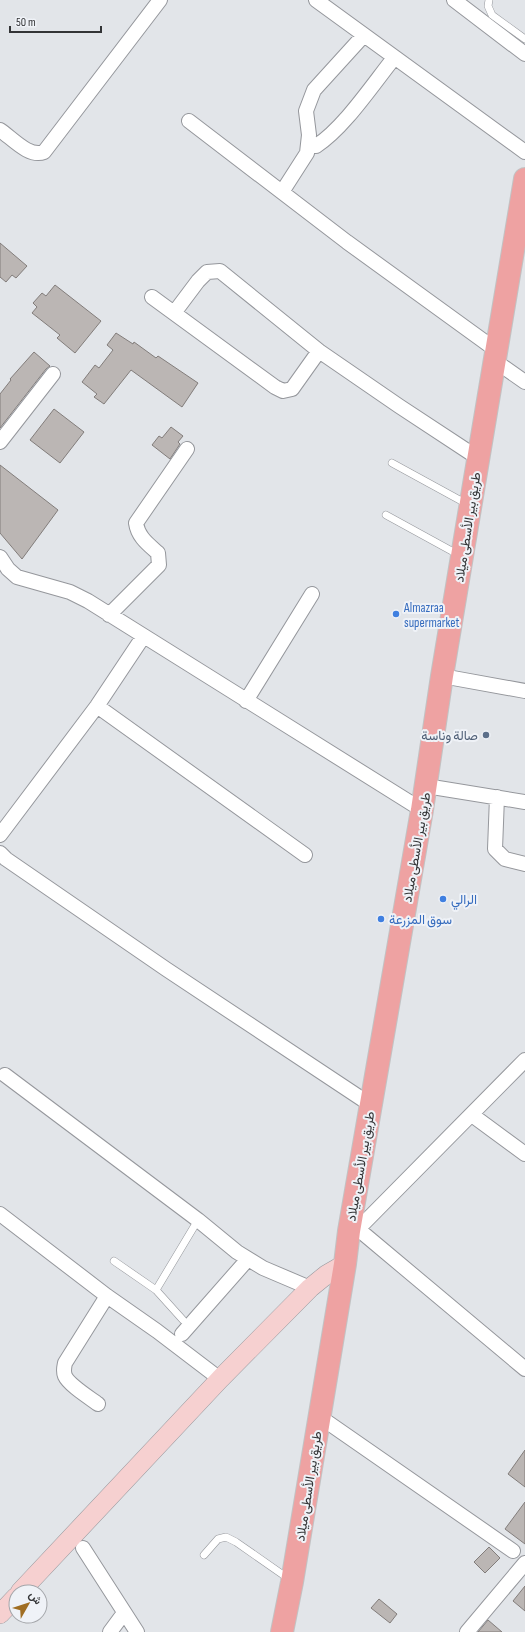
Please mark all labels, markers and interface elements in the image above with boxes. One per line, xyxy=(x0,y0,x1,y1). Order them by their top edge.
scale bar xyxy=(10,8,101,34)
text: 50 m xyxy=(16,15,36,30)
street label: طريق بير الأسطى ميلاد xyxy=(451,471,485,583)
place label: Almazraa supermarket xyxy=(403,600,459,631)
marker: Almazraa supermarket xyxy=(391,609,401,619)
place label: صالة وناسة xyxy=(421,728,478,744)
marker: صالة وناسة xyxy=(481,730,491,740)
street label: طريق بير الأسطى ميلاد xyxy=(399,791,435,903)
place label: الرالي xyxy=(451,892,477,910)
marker: الرالي xyxy=(438,894,448,904)
place label: سوق المزرعة xyxy=(389,912,452,928)
marker: سوق المزرعة xyxy=(376,914,386,924)
street label: طريق بير الأسطى ميلاد xyxy=(343,1110,379,1222)
street label: طريق بير الأسطى ميلاد xyxy=(292,1430,326,1542)
north arrow xyxy=(8,1584,48,1624)
text: ش xyxy=(26,1589,45,1607)

